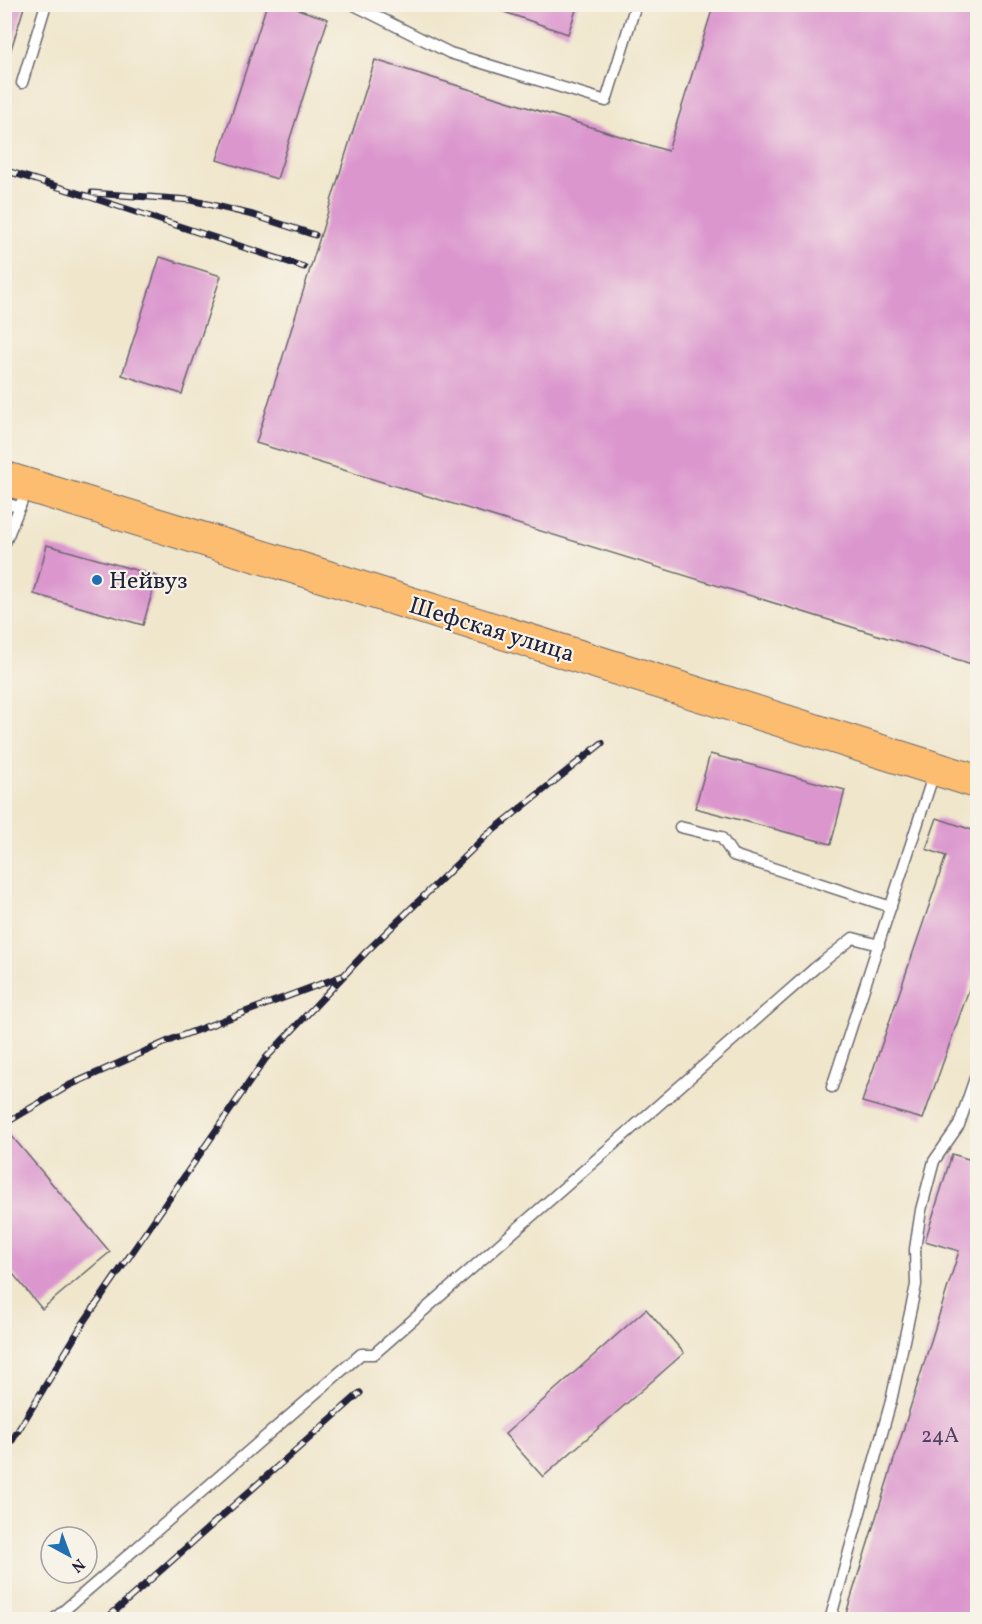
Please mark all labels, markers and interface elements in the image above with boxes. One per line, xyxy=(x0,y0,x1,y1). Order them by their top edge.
place label: Нейвуз xyxy=(109,565,188,599)
marker: Нейвуз xyxy=(90,573,104,587)
street label: Шефская улица xyxy=(405,590,578,672)
house number: 24А xyxy=(921,1422,959,1451)
north arrow xyxy=(39,1525,99,1585)
text: N xyxy=(66,1553,89,1577)

